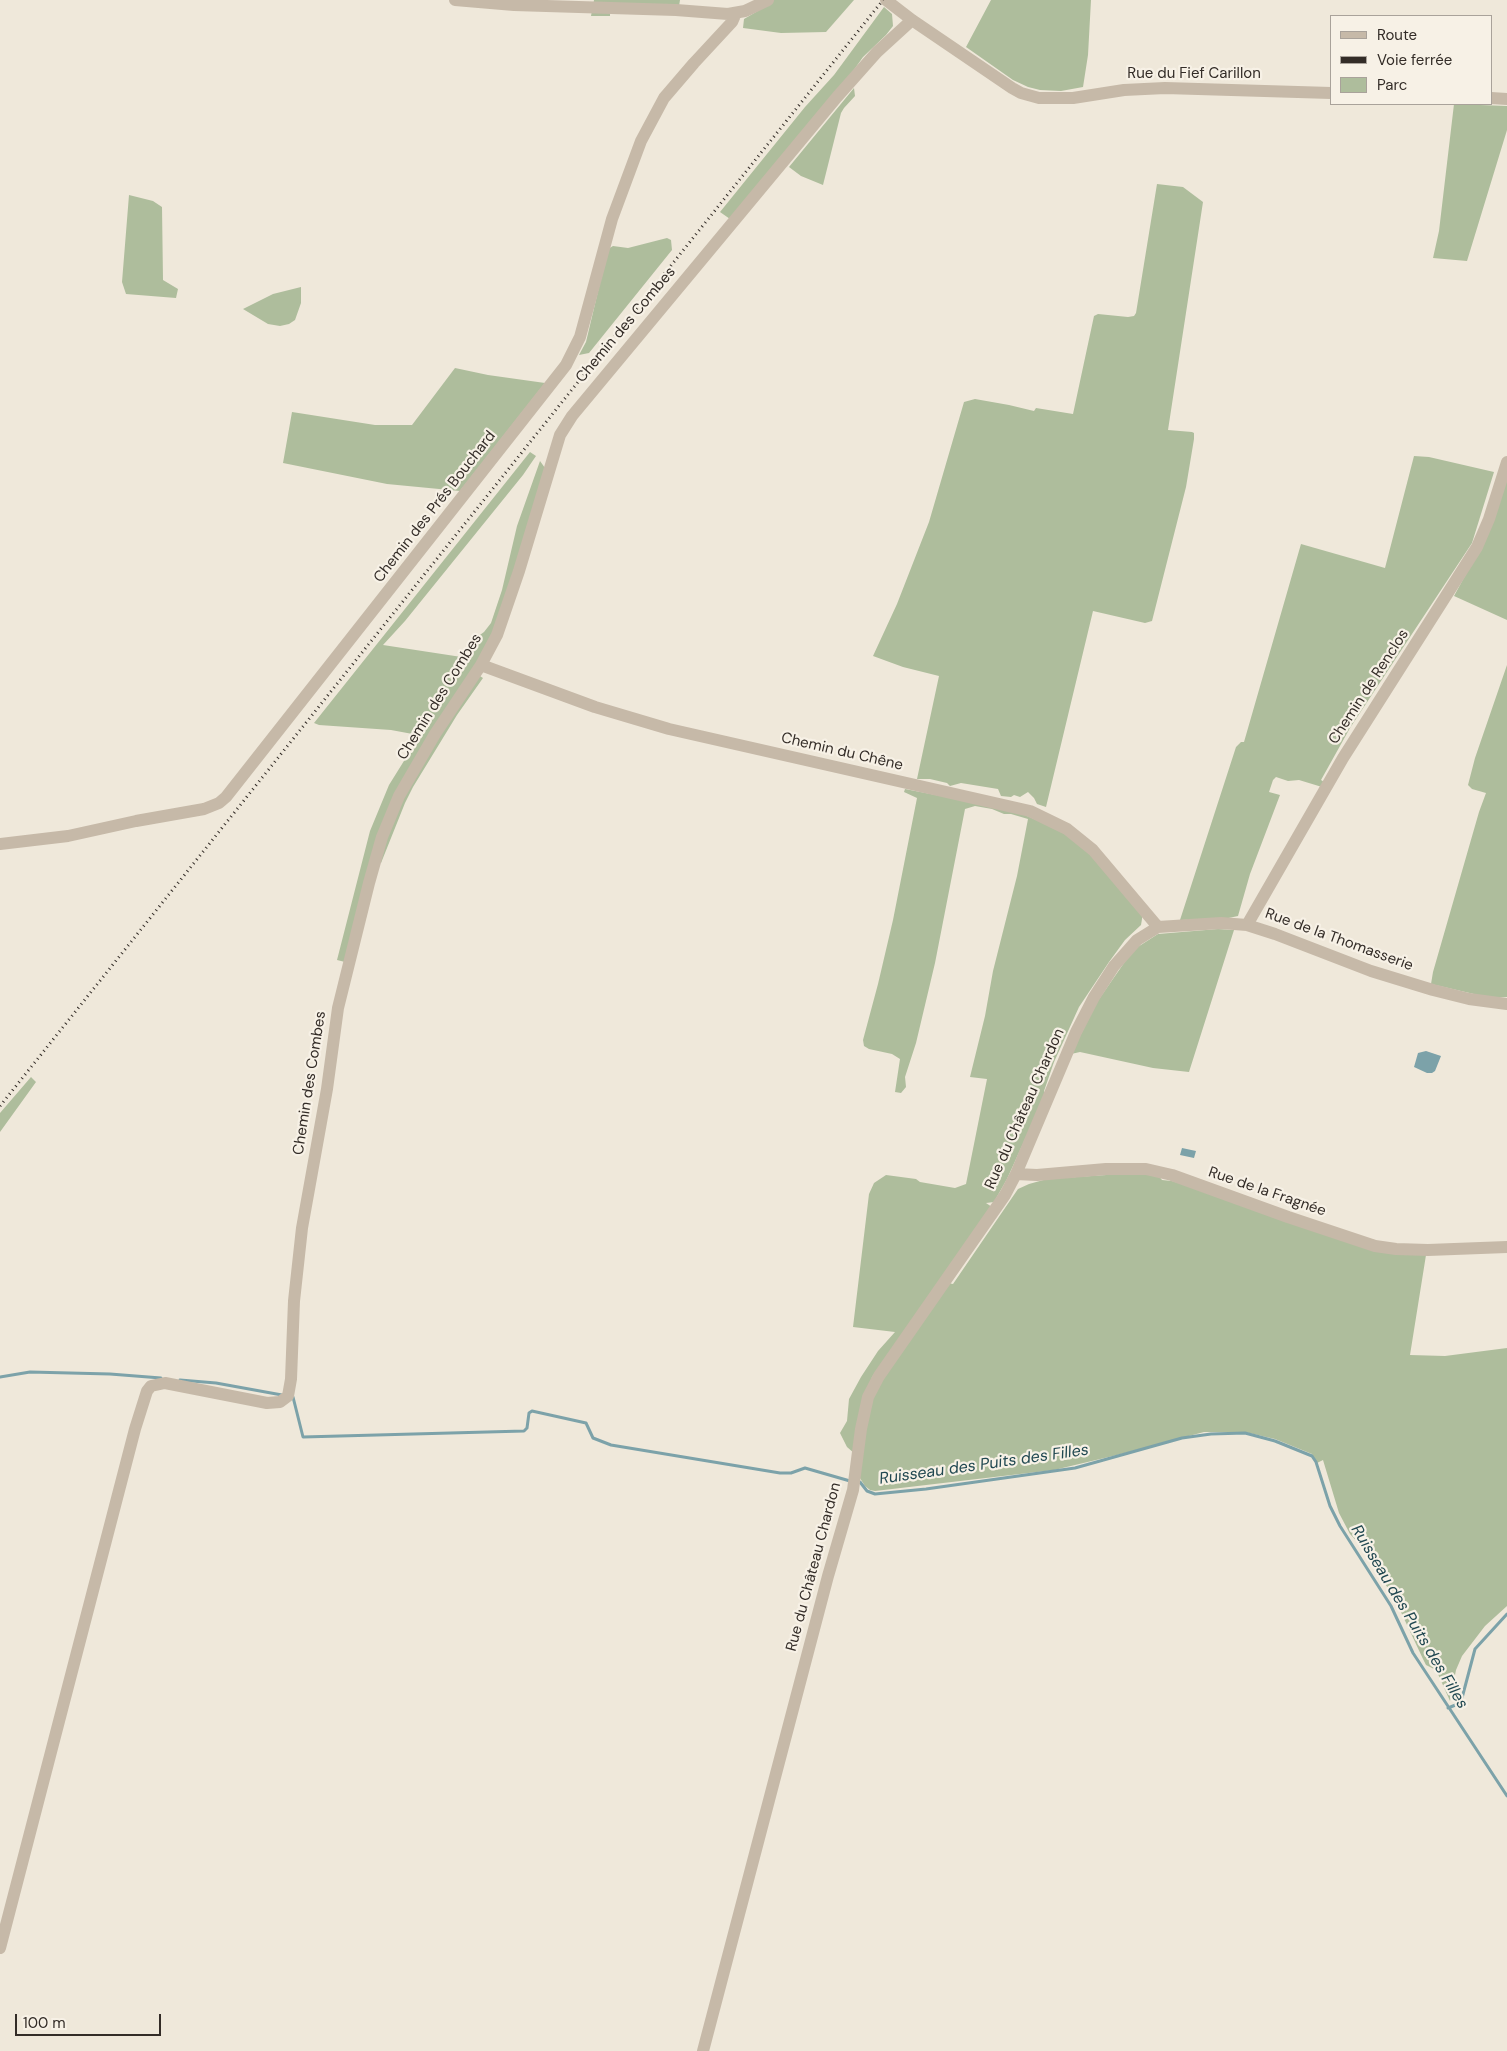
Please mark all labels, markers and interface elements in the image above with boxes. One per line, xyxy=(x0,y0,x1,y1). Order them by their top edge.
legend xyxy=(1330,15,1492,105)
text: Route xyxy=(1377,25,1417,45)
text: Voie ferrée xyxy=(1377,50,1452,70)
street label: Rue du Fief Carillon xyxy=(1127,65,1261,83)
text: Parc xyxy=(1377,75,1407,95)
street label: Chemin des Combes xyxy=(572,264,680,386)
street label: Chemin des Prés Bouchard xyxy=(370,428,500,586)
street label: Chemin de Renclos xyxy=(1325,626,1413,748)
street label: Chemin des Combes xyxy=(394,631,486,763)
street label: Chemin du Chêne xyxy=(779,729,905,775)
street label: Rue de la Thomasserie xyxy=(1263,905,1415,975)
street label: Chemin des Combes xyxy=(290,1010,330,1156)
street label: Rue du Château Chardon xyxy=(981,1026,1069,1192)
street label: Rue de la Fragnée xyxy=(1206,1163,1328,1221)
water label: Ruisseau des Puits des Filles xyxy=(878,1441,1090,1489)
street label: Rue du Château Chardon xyxy=(783,1481,845,1653)
water label: Ruisseau des Puits des Filles xyxy=(1346,1522,1472,1712)
scale bar xyxy=(18,2004,164,2036)
text: 100 m xyxy=(23,2013,66,2033)

